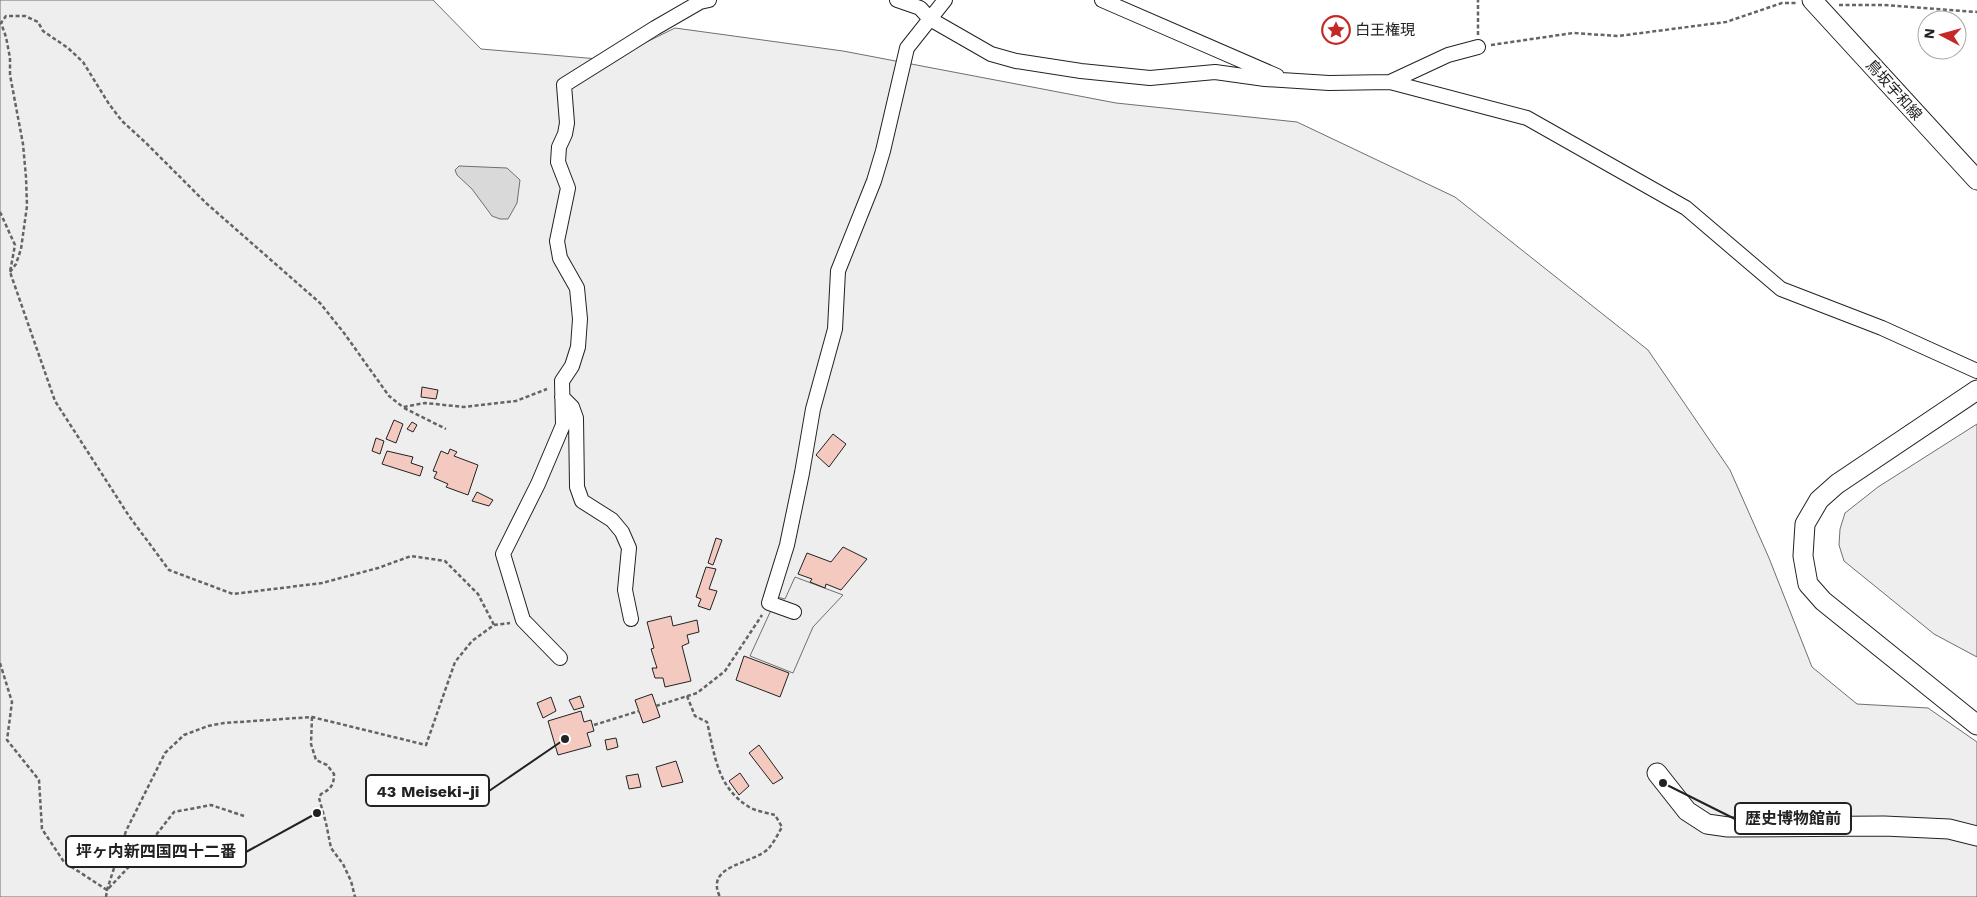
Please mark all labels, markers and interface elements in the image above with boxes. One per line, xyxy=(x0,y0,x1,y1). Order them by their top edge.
north arrow xyxy=(1917,10,1967,60)
place icon: 白王権現 xyxy=(1321,15,1351,45)
place label: 白王権現 xyxy=(1355,21,1415,39)
text: N xyxy=(1921,28,1938,40)
street label: 鳥坂宇和線 xyxy=(1862,56,1926,124)
callout: 43 Meiseki-ji xyxy=(366,775,489,806)
text: 43 Meiseki-ji xyxy=(377,782,479,801)
callout: 歴史博物館前 xyxy=(1735,803,1851,834)
text: 歴史博物館前 xyxy=(1745,809,1841,828)
callout: 坪ヶ内新四国四十二番 xyxy=(66,836,246,867)
text: 坪ヶ内新四国四十二番 xyxy=(76,842,236,861)

